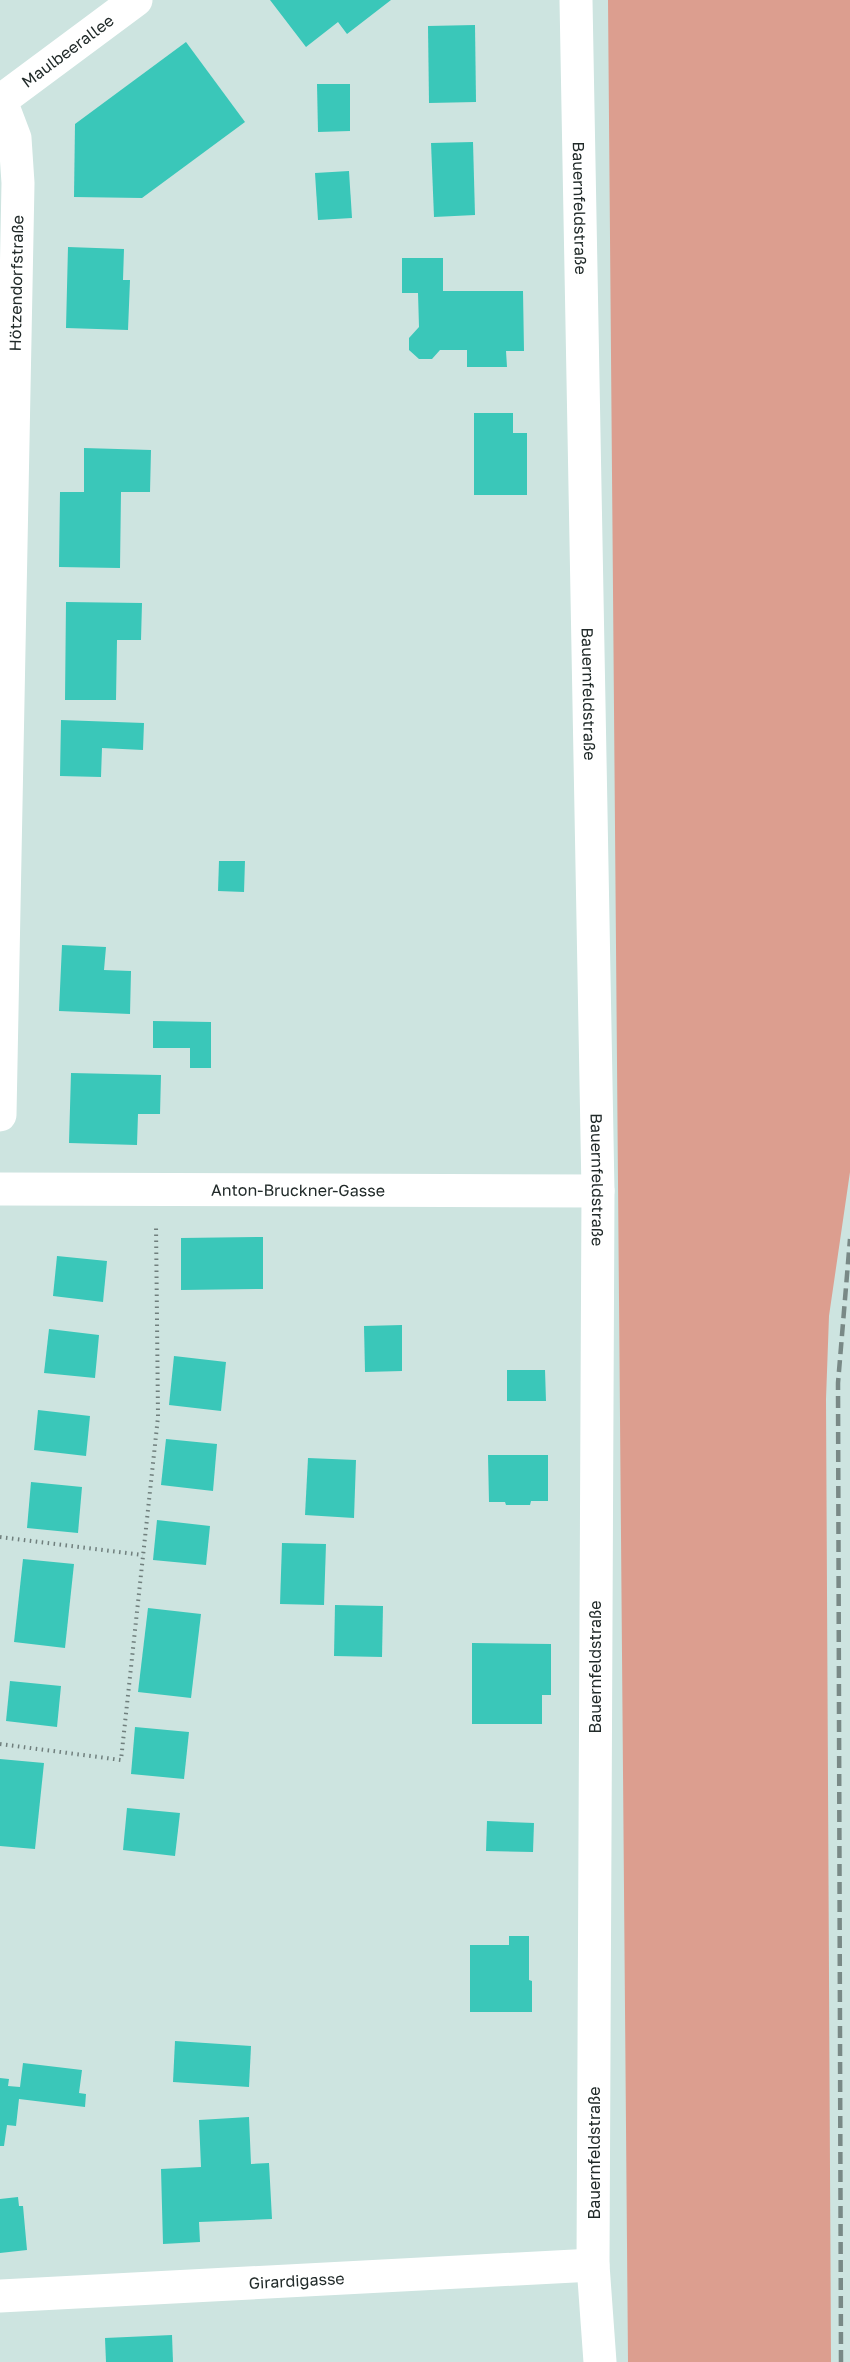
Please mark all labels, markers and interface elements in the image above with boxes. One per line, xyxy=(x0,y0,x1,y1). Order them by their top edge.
street label: Maulbeerallee xyxy=(17,10,117,92)
street label: Bauernfeldstraße xyxy=(569,141,591,275)
street label: Hötzendorfstraße xyxy=(5,215,27,351)
street label: Bauernfeldstraße xyxy=(578,627,600,761)
street label: Bauernfeldstraße xyxy=(587,1113,608,1246)
street label: Anton-Bruckner-Gasse xyxy=(211,1180,385,1200)
street label: Bauernfeldstraße xyxy=(585,1600,605,1734)
street label: Bauernfeldstraße xyxy=(584,2086,604,2220)
street label: Girardigasse xyxy=(248,2268,345,2293)

